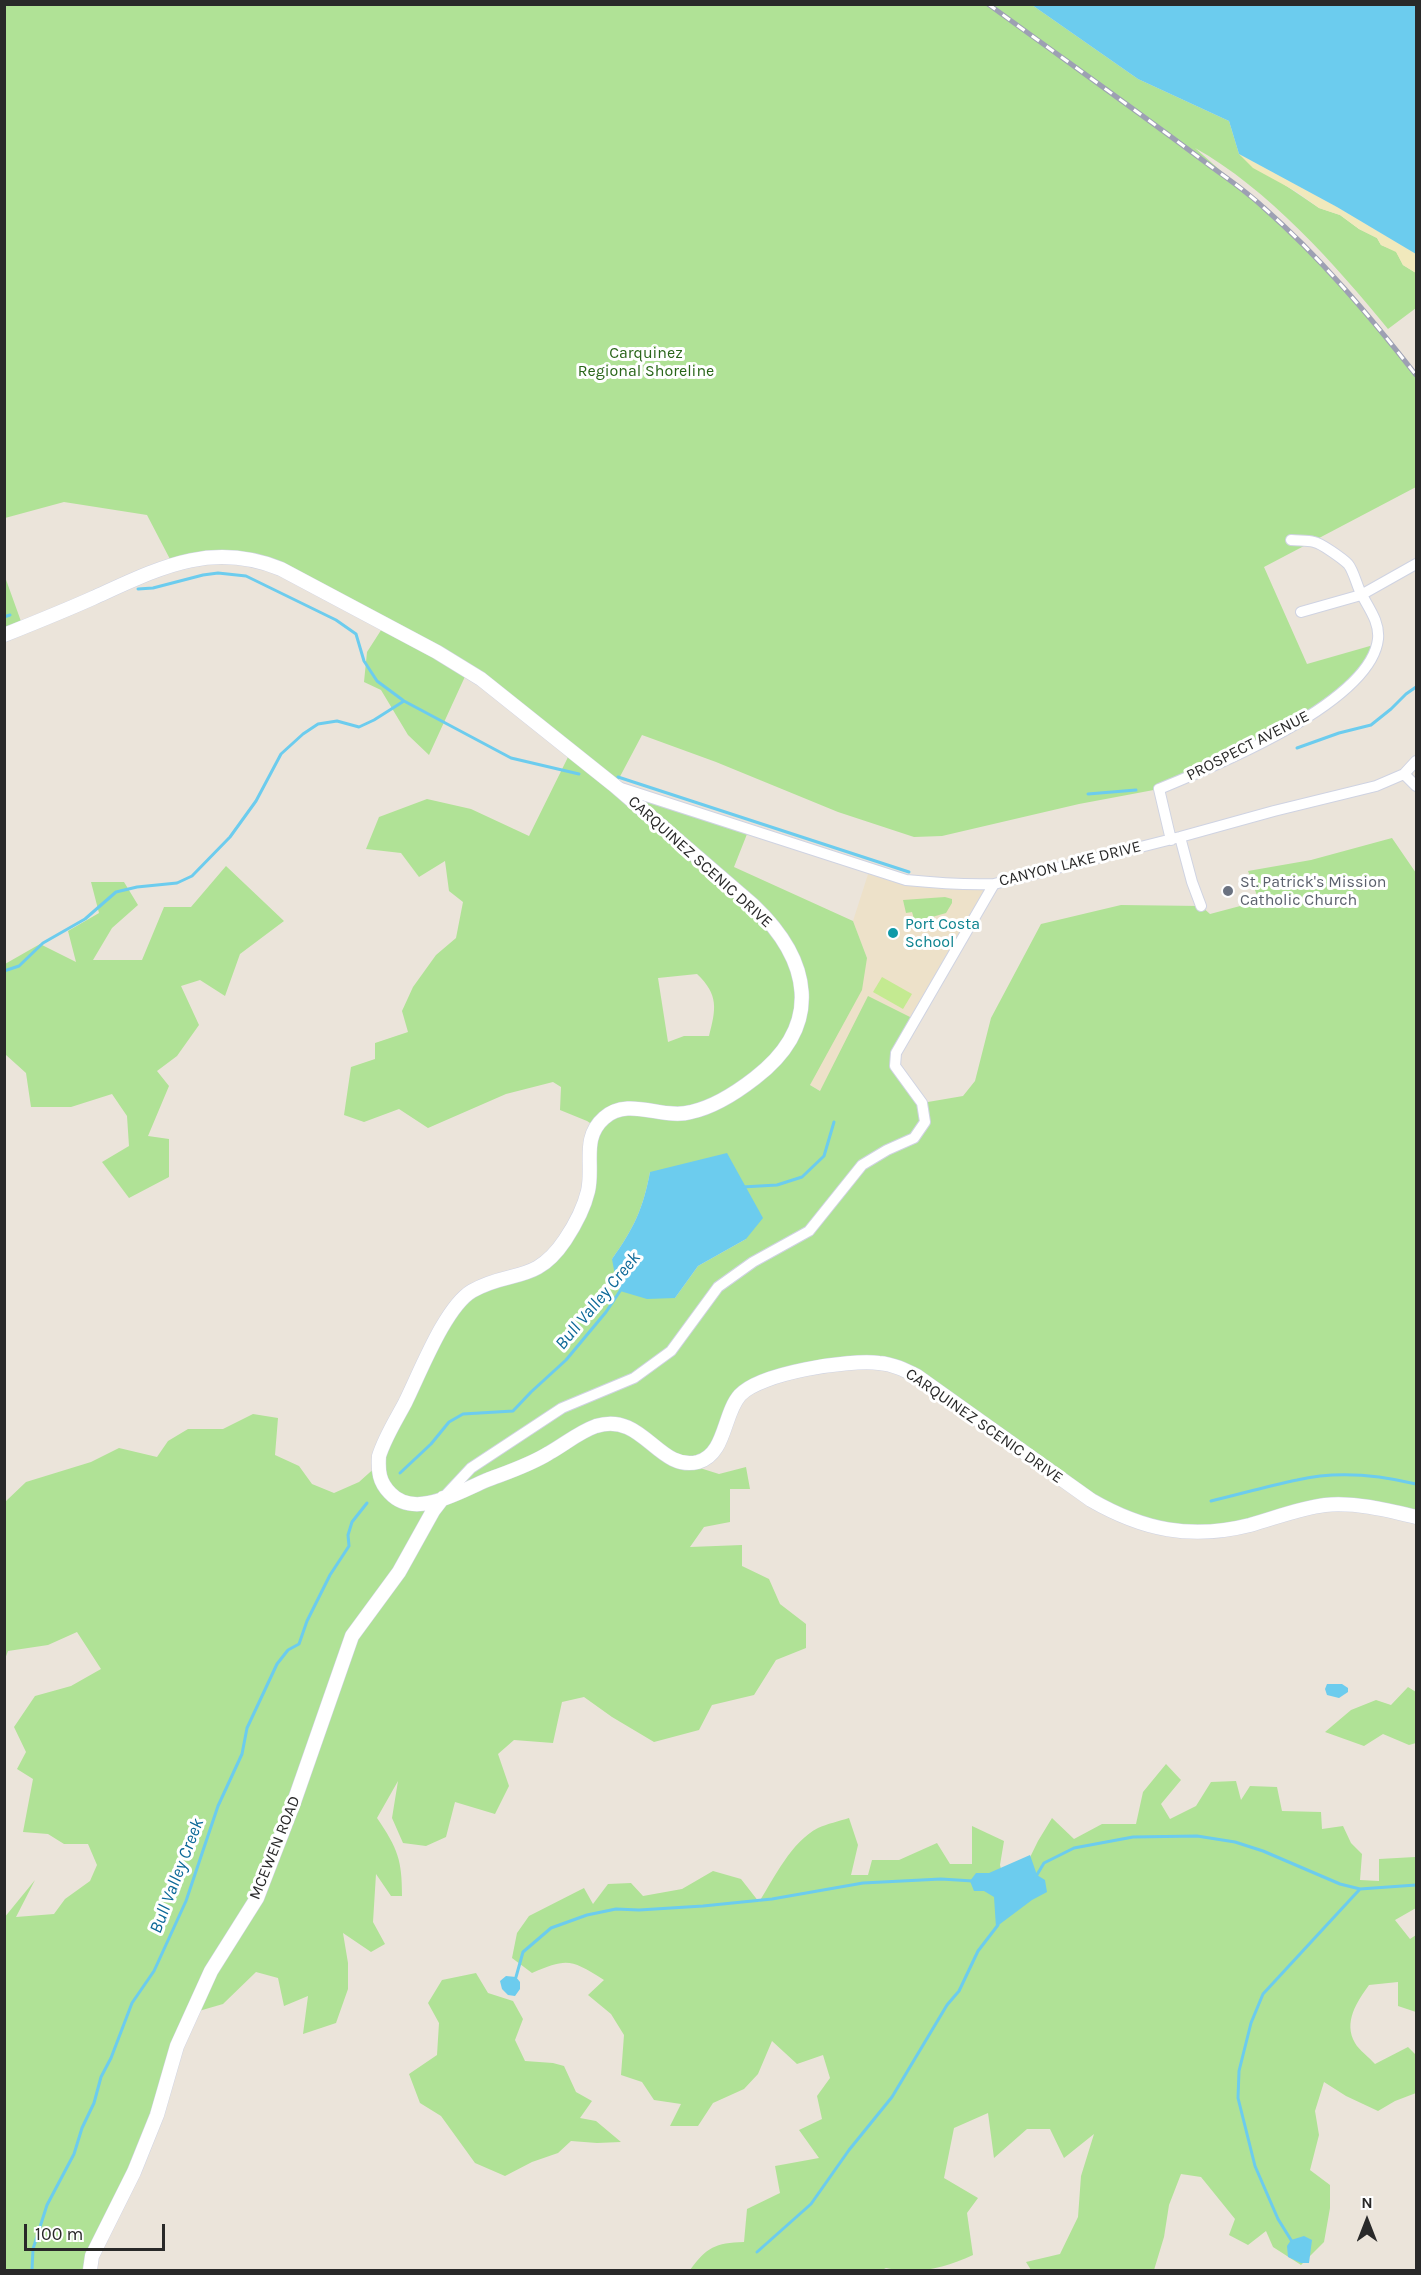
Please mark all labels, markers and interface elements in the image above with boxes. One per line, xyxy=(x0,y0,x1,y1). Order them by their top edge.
park label: Carquinez Regional Shoreline xyxy=(578,343,714,381)
street label: PROSPECT AVENUE xyxy=(1183,707,1313,785)
street label: CARQUINEZ SCENIC DRIVE xyxy=(624,792,776,932)
street label: CANYON LAKE DRIVE xyxy=(997,837,1143,891)
place label: St. Patrick's Mission Catholic Church xyxy=(1240,872,1387,910)
marker: St. Patrick's Mission Catholic Church xyxy=(1221,884,1235,898)
place label: Port Costa School xyxy=(905,914,980,952)
marker: Port Costa School xyxy=(886,926,900,940)
water label: Bull Valley Creek xyxy=(551,1248,645,1354)
street label: CARQUINEZ SCENIC DRIVE xyxy=(902,1364,1066,1488)
street label: MCEWEN ROAD xyxy=(245,1793,305,1903)
water label: Bull Valley Creek xyxy=(145,1815,209,1937)
north arrow xyxy=(1337,2191,1397,2251)
text: N xyxy=(1361,2193,1373,2212)
scale bar xyxy=(27,2212,168,2250)
text: 100 m xyxy=(35,2223,83,2245)

